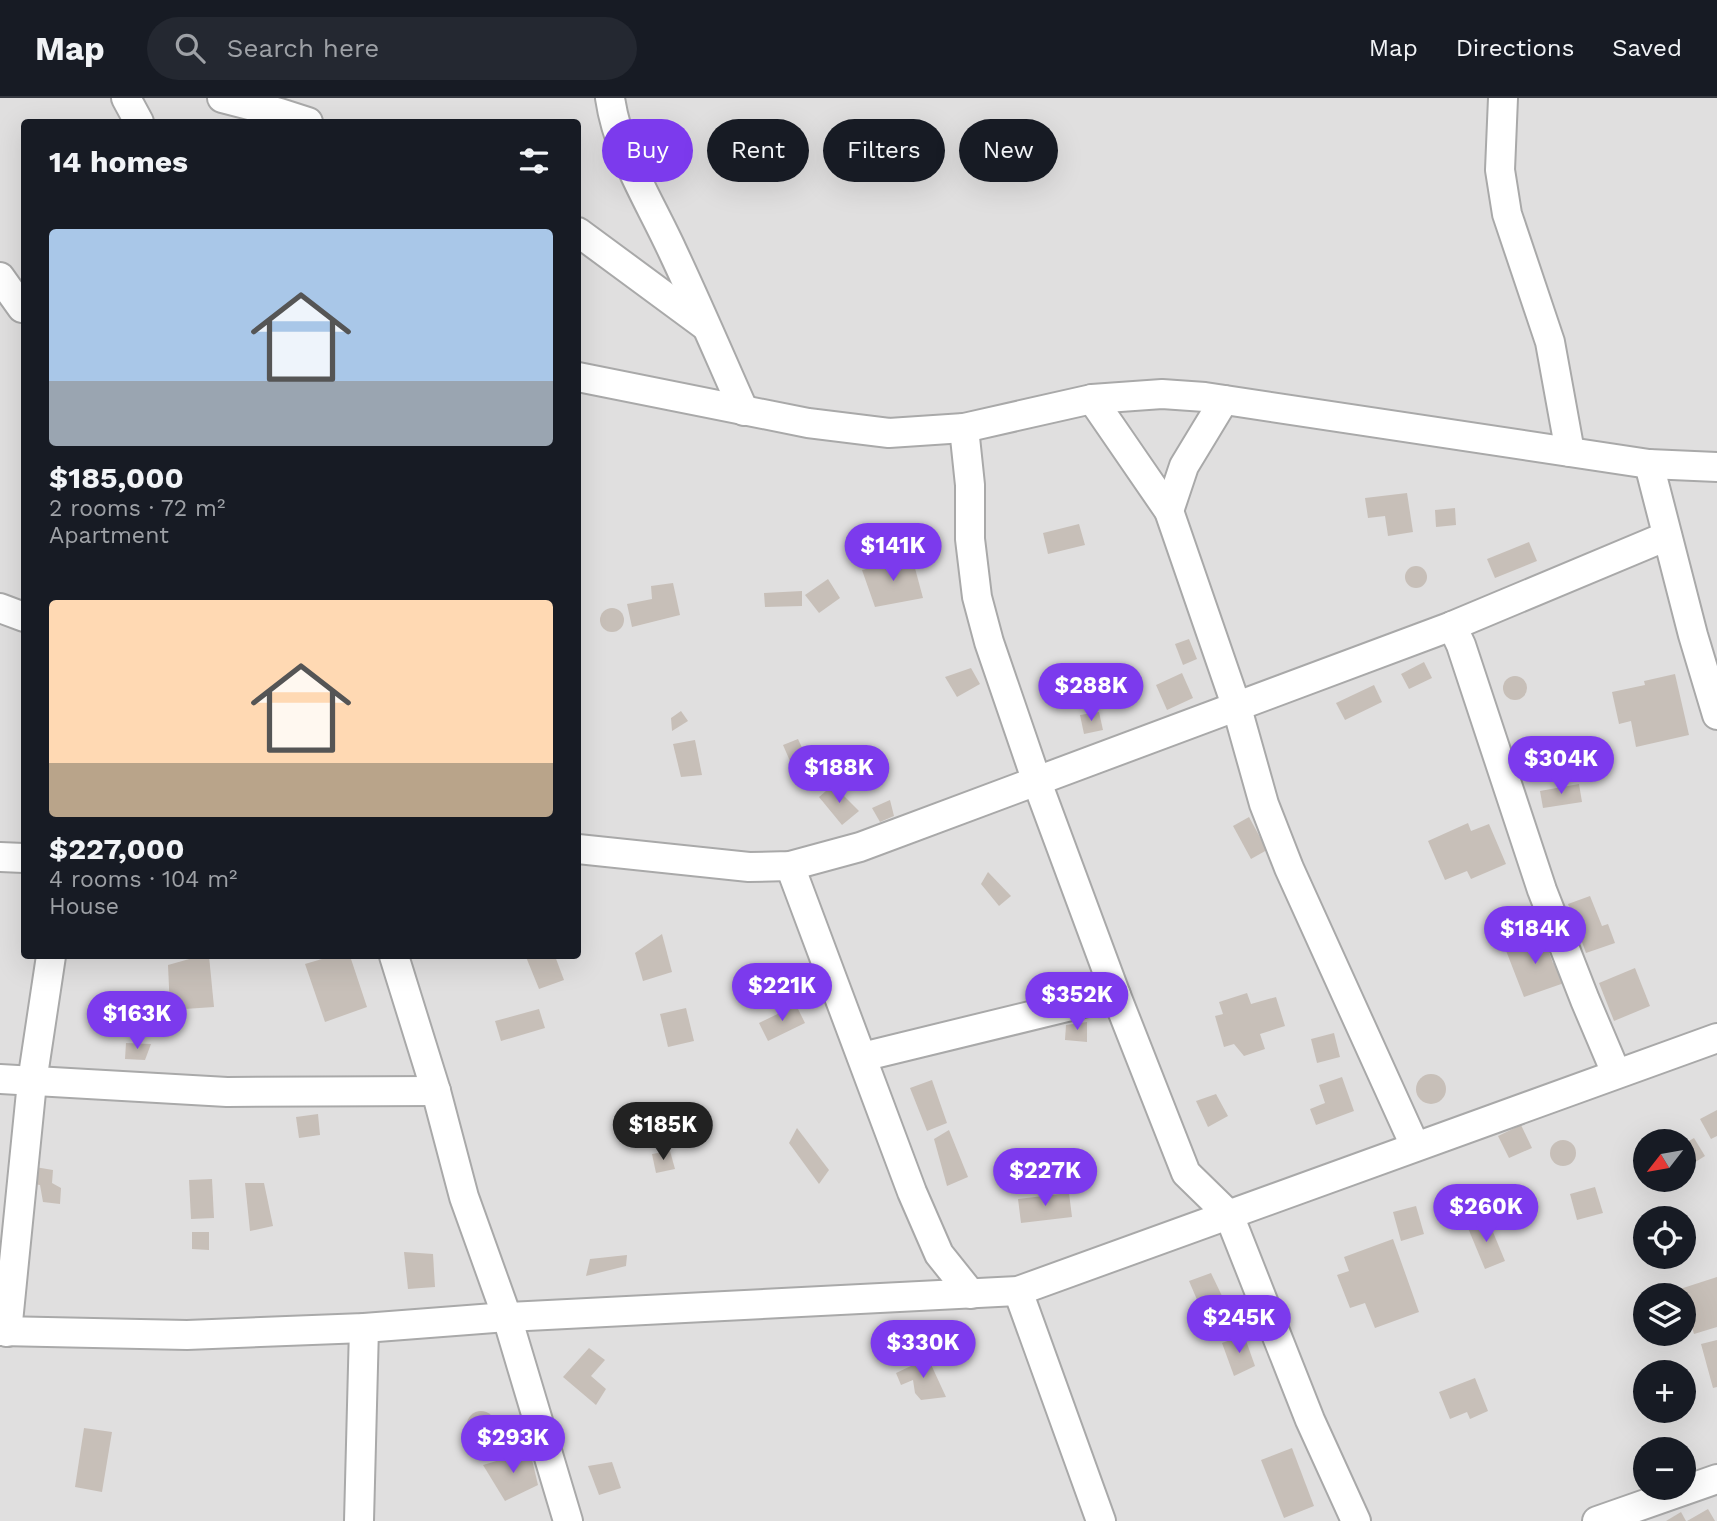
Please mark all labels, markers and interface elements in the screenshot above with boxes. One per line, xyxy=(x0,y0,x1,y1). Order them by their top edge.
search box xyxy=(147,17,637,80)
text: Map xyxy=(35,29,105,68)
icon: search xyxy=(171,29,209,67)
text: Search here xyxy=(227,33,379,63)
text: Map xyxy=(1369,34,1418,62)
text: Directions xyxy=(1456,34,1574,62)
text: Saved xyxy=(1612,34,1682,62)
chip: Buy xyxy=(602,119,693,182)
chip: Rent xyxy=(707,119,809,182)
chip: Filters xyxy=(823,119,945,182)
chip: New xyxy=(959,119,1058,182)
icon: filters xyxy=(515,142,553,180)
text: 14 homes xyxy=(49,144,188,179)
icon: home xyxy=(238,274,364,400)
text: $185,000 xyxy=(49,460,184,495)
text: 2 rooms · 72 m² xyxy=(49,495,225,522)
text: Apartment xyxy=(49,522,169,549)
pin: $141K xyxy=(844,524,942,583)
text: $141K xyxy=(861,532,925,559)
icon: home xyxy=(238,645,364,771)
pin: $288K xyxy=(1042,664,1140,723)
text: $288K xyxy=(1054,672,1128,699)
pin: $304K xyxy=(1512,736,1610,796)
text: $304K xyxy=(1524,745,1598,772)
pin: $188K xyxy=(790,746,888,805)
text: $188K xyxy=(804,754,874,781)
text: $227,000 xyxy=(49,831,184,866)
text: 4 rooms · 104 m² xyxy=(49,866,237,893)
text: House xyxy=(49,893,119,920)
pin: $184K xyxy=(1486,906,1584,966)
text: $184K xyxy=(1500,915,1570,942)
pin: $221K xyxy=(733,964,831,1023)
text: $221K xyxy=(748,972,816,999)
pin: $352K xyxy=(1028,972,1126,1032)
text: $352K xyxy=(1041,981,1113,1008)
pin: $163K xyxy=(88,992,186,1051)
text: $163K xyxy=(103,1000,171,1027)
pin: $185K xyxy=(614,1102,712,1162)
text: $185K xyxy=(629,1111,697,1138)
north arrow xyxy=(1633,1129,1696,1192)
map controls xyxy=(1633,1129,1696,1500)
pin: $227K xyxy=(996,1148,1094,1208)
text: $227K xyxy=(1009,1157,1081,1184)
pin: $260K xyxy=(1437,1184,1535,1244)
text: $260K xyxy=(1449,1193,1523,1220)
button: locate xyxy=(1633,1206,1696,1269)
button: layers xyxy=(1633,1283,1696,1346)
pin: $245K xyxy=(1190,1296,1288,1355)
text: $245K xyxy=(1203,1304,1275,1331)
pin: $330K xyxy=(874,1320,972,1380)
text: $330K xyxy=(887,1329,959,1356)
button: + xyxy=(1633,1360,1696,1423)
pin: $293K xyxy=(464,1416,562,1475)
text: $293K xyxy=(477,1424,549,1451)
button: − xyxy=(1633,1437,1696,1500)

